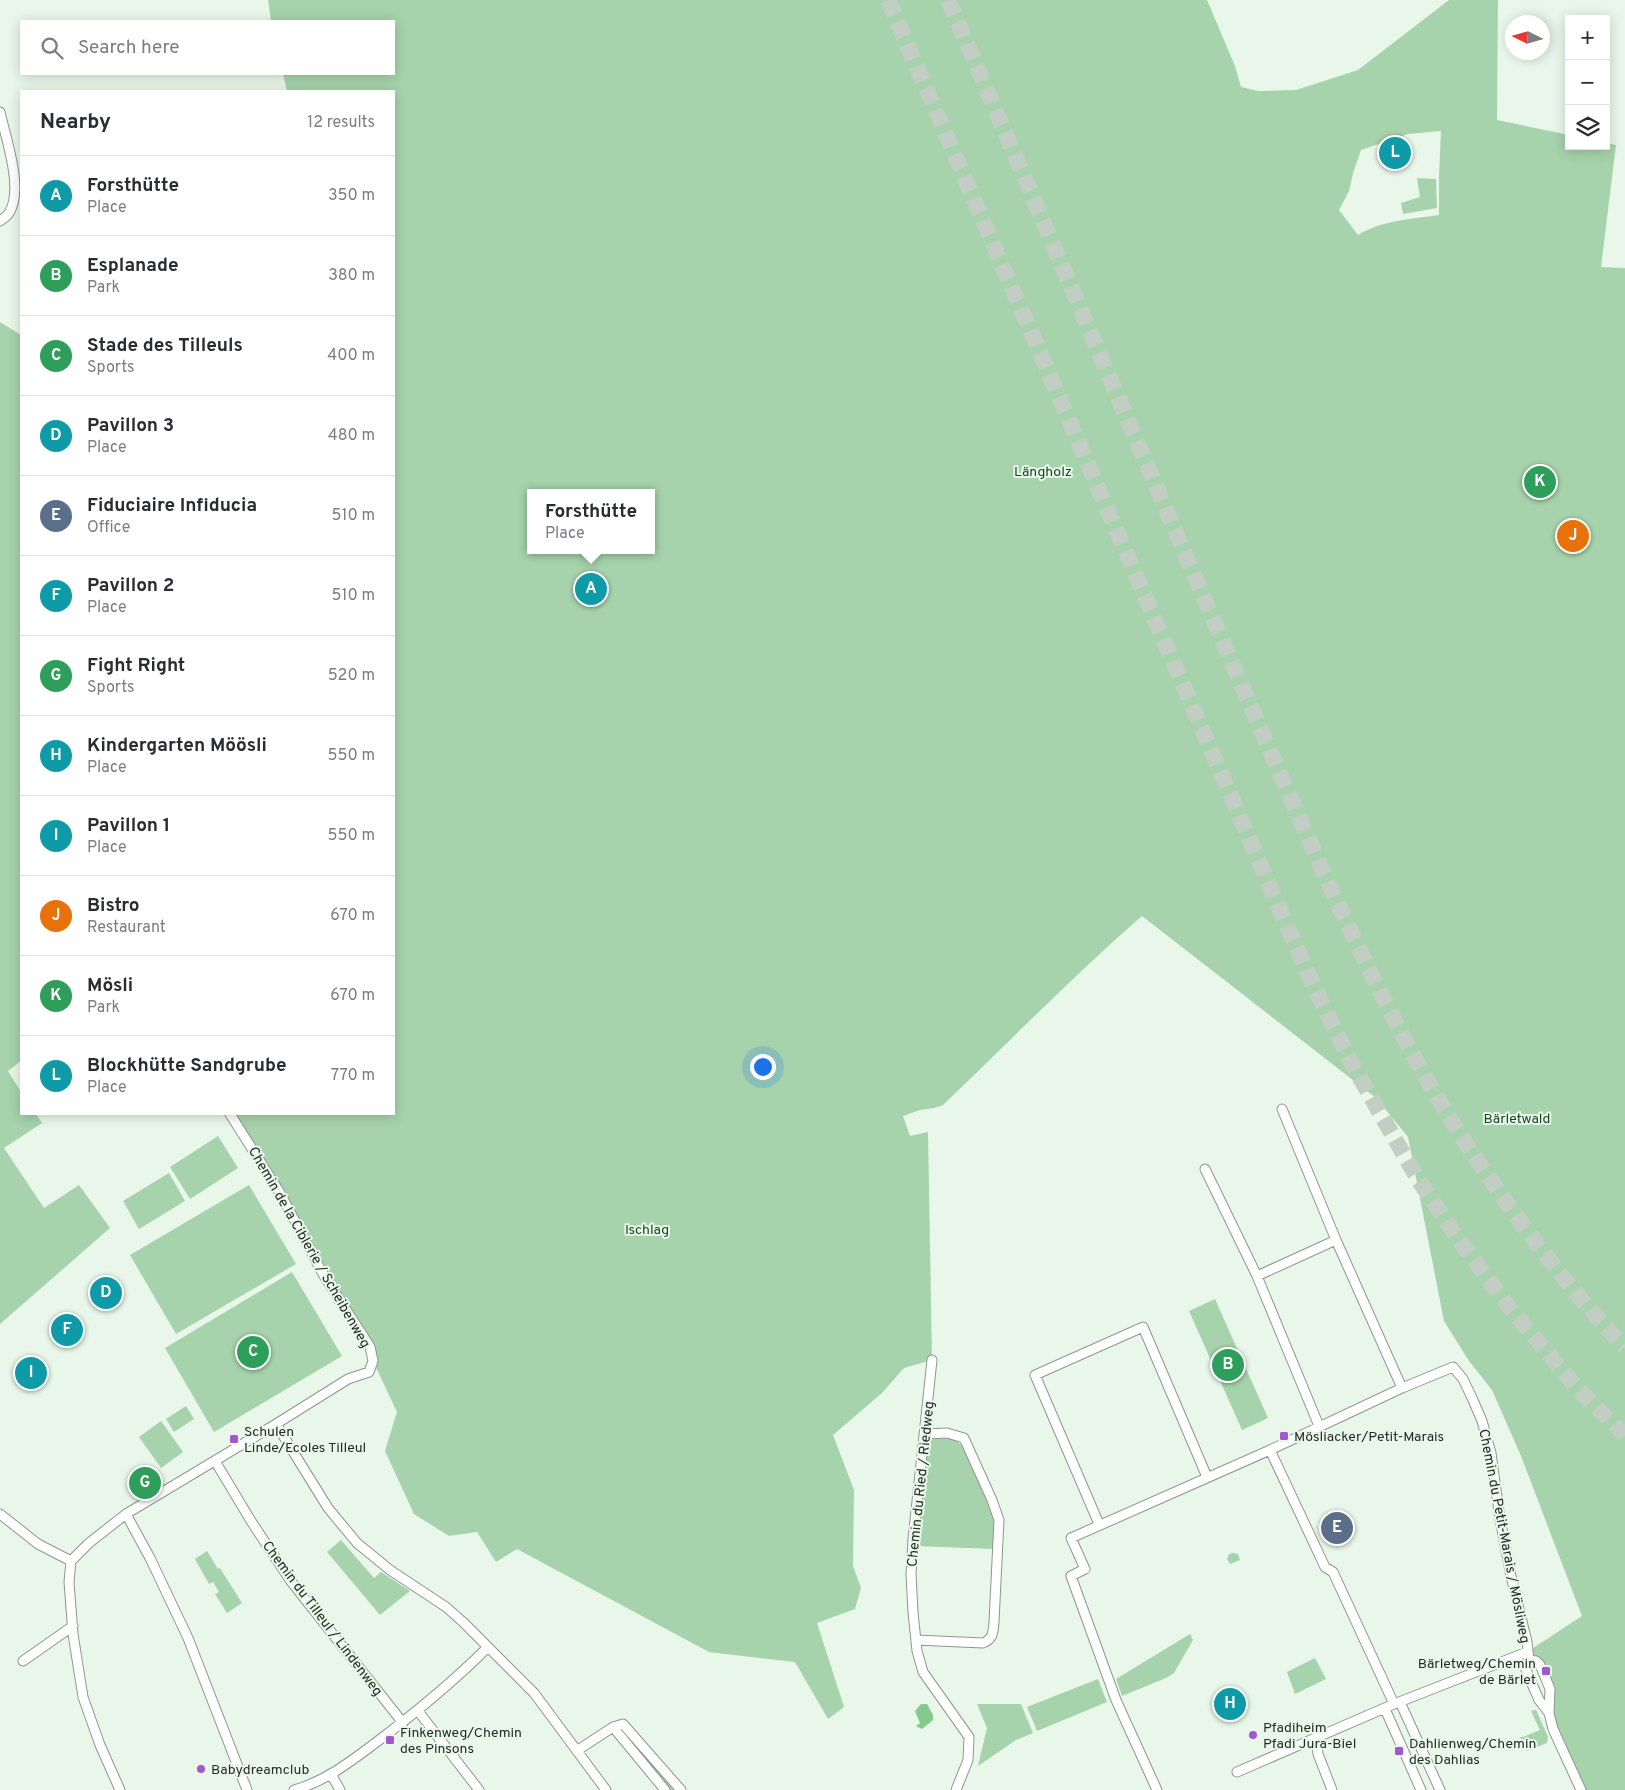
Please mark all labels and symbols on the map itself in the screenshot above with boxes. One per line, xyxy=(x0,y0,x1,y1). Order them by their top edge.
north arrow xyxy=(1505,15,1550,60)
pin: L xyxy=(1379,134,1411,172)
pin: K xyxy=(1524,463,1556,501)
park label: Längholz xyxy=(1014,464,1072,481)
pin: J xyxy=(1557,517,1589,555)
pin: A xyxy=(575,570,607,608)
your location xyxy=(750,1054,776,1080)
park label: Bärletwald xyxy=(1484,1111,1550,1128)
street label: Chemin de la Ciblerie / Scheibenweg xyxy=(245,1143,375,1351)
park label: Ischlag xyxy=(625,1222,669,1239)
pin: D xyxy=(90,1274,122,1312)
pin: F xyxy=(51,1311,83,1349)
pin: C xyxy=(237,1333,269,1371)
pin: B xyxy=(1212,1346,1244,1384)
pin: I xyxy=(15,1354,47,1392)
street label: Chemin du Ried / Riedweg xyxy=(904,1400,939,1568)
place label: Schulen Linde/Ecoles Tilleul xyxy=(244,1424,366,1457)
street label: Chemin du Petit-Marais / Mösliweg xyxy=(1474,1428,1533,1645)
place label: Mösliacker/Petit-Marais xyxy=(1294,1429,1444,1446)
marker: Mösliacker/Petit-Marais xyxy=(1278,1430,1290,1442)
marker: Schulen Linde/Ecoles Tilleul xyxy=(228,1433,240,1445)
pin: G xyxy=(129,1464,161,1502)
pin: E xyxy=(1321,1509,1353,1547)
street label: Chemin du Tilleul / Lindenweg xyxy=(258,1538,386,1700)
place label: Bärletweg/Chemin de Bärlet xyxy=(1418,1656,1536,1689)
marker: Bärletweg/Chemin de Bärlet xyxy=(1540,1665,1552,1677)
pin: H xyxy=(1214,1685,1246,1723)
place label: Pfadiheim Pfadi Jura-Biel xyxy=(1263,1720,1356,1753)
place label: Finkenweg/Chemin des Pinsons xyxy=(400,1725,522,1758)
marker: Pfadiheim Pfadi Jura-Biel xyxy=(1247,1729,1259,1741)
marker: Finkenweg/Chemin des Pinsons xyxy=(384,1734,396,1746)
place label: Dahlienweg/Chemin des Dahlias xyxy=(1409,1736,1536,1769)
marker: Dahlienweg/Chemin des Dahlias xyxy=(1393,1745,1405,1757)
place label: Babydreamclub xyxy=(211,1762,309,1779)
marker: Babydreamclub xyxy=(195,1763,207,1775)

